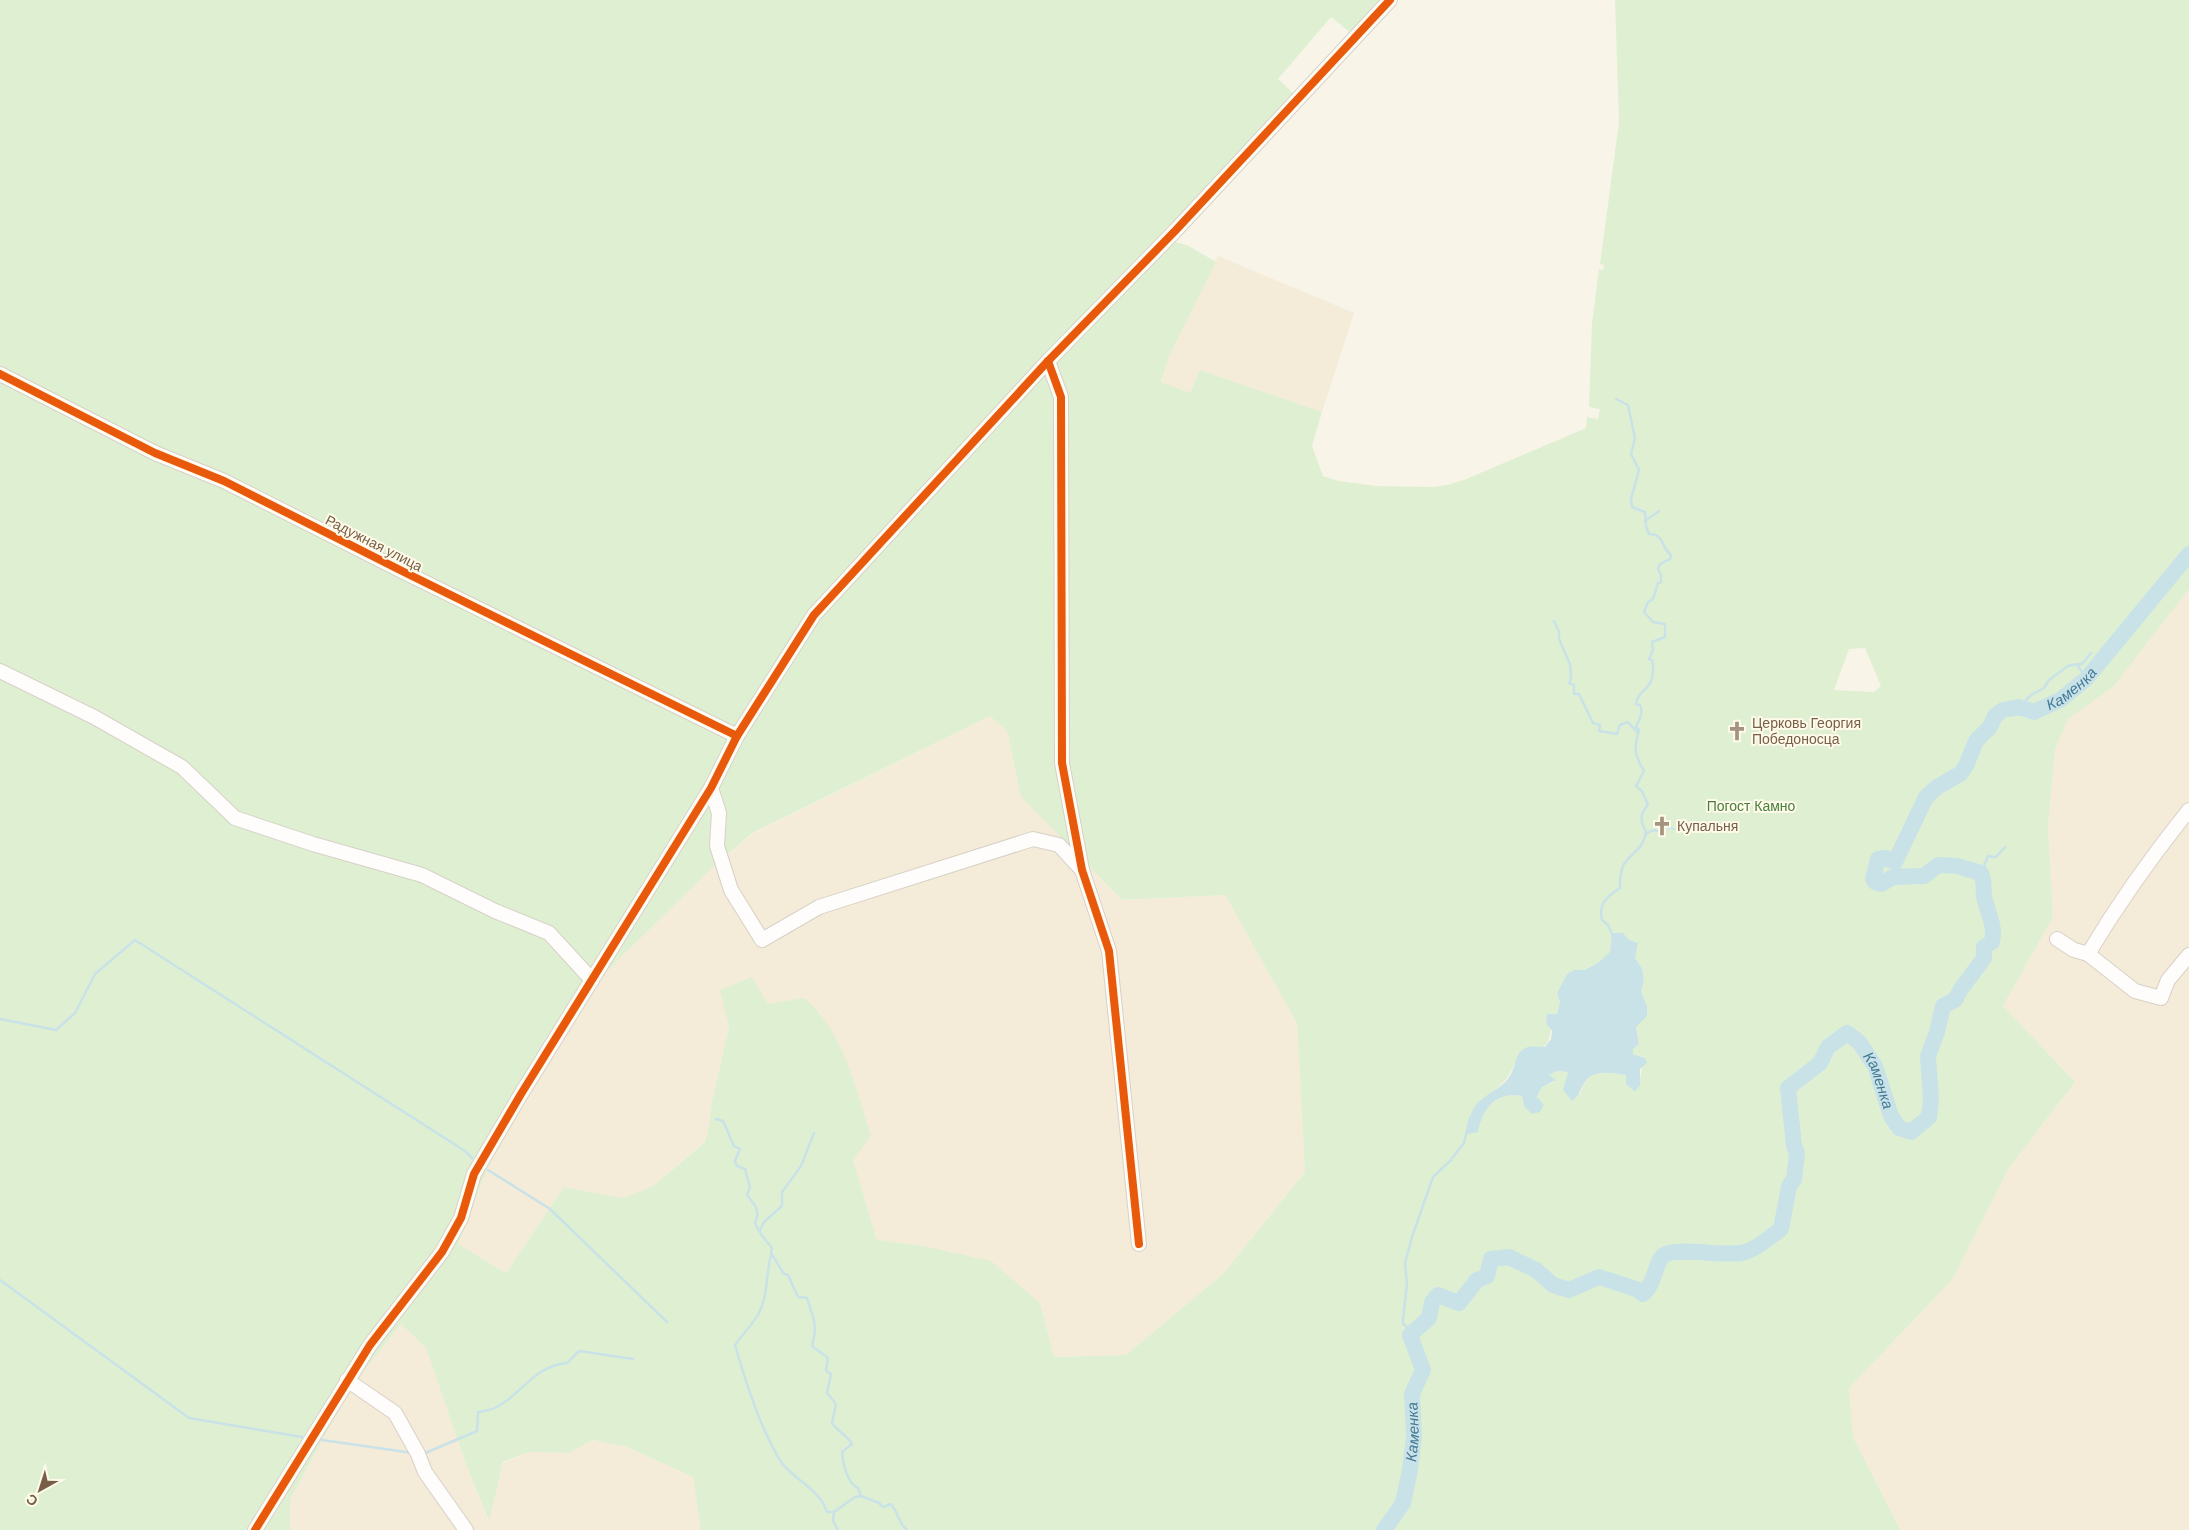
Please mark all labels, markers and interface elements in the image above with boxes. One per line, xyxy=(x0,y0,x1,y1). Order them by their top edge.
street label: Радужная улица xyxy=(322,511,426,575)
water label: Каменка xyxy=(2043,663,2101,715)
place label: Церковь Георгия Победоносца xyxy=(1752,714,1861,748)
church icon: Церковь Георгия Победоносца xyxy=(1726,720,1748,742)
park label: Погост Камно xyxy=(1707,797,1796,815)
church icon: Купальня xyxy=(1651,815,1673,837)
place label: Купальня xyxy=(1677,817,1738,835)
water label: Каменка xyxy=(1858,1048,1898,1111)
water label: Каменка xyxy=(1401,1402,1424,1463)
north arrow xyxy=(15,1465,65,1515)
text: С xyxy=(22,1490,41,1510)

